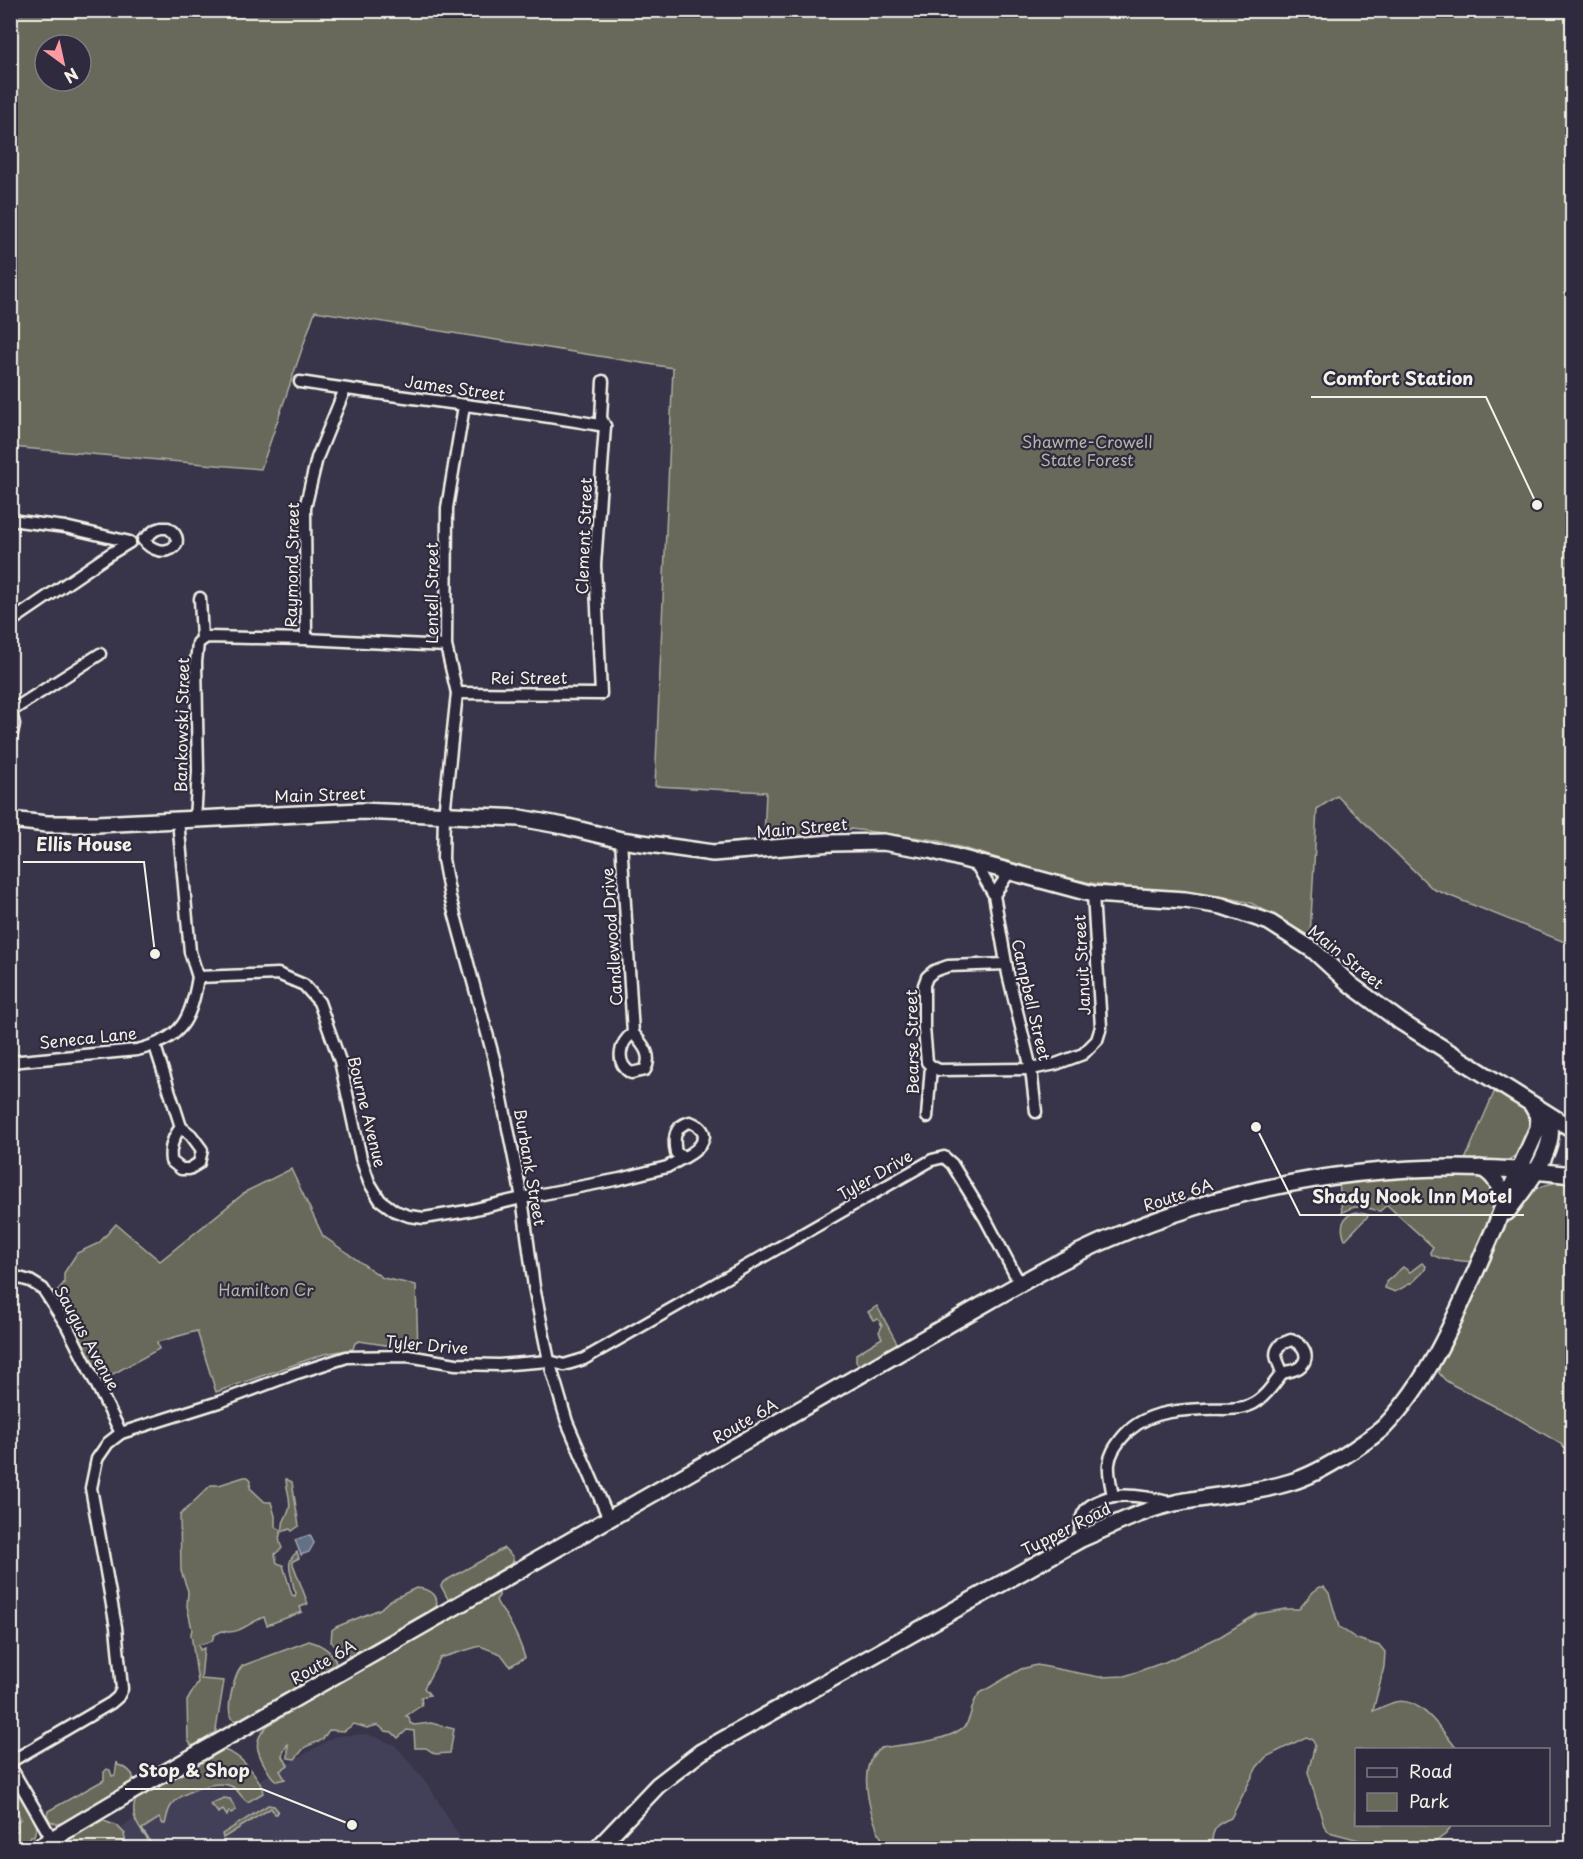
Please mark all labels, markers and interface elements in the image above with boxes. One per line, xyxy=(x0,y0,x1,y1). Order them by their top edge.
north arrow xyxy=(33,33,93,93)
text: N xyxy=(60,63,84,90)
callout: Comfort Station xyxy=(1311,361,1486,397)
text: Comfort Station xyxy=(1323,364,1473,391)
street label: James Street xyxy=(403,368,507,406)
park label: Shawme-Crowell State Forest xyxy=(1021,429,1153,471)
street label: Clement Street xyxy=(569,477,597,595)
street label: Raymond Street xyxy=(278,502,304,628)
street label: Lentell Street xyxy=(419,542,443,644)
street label: Bankowski Street xyxy=(168,657,194,793)
street label: Rei Street xyxy=(491,665,568,689)
street label: Main Street xyxy=(274,780,366,808)
street label: Main Street xyxy=(755,811,849,843)
callout: Ellis House xyxy=(23,826,144,862)
text: Ellis House xyxy=(36,830,132,857)
street label: Candlewood Drive xyxy=(594,867,628,1007)
street label: Januit Street xyxy=(1066,914,1096,1016)
street label: Main Street xyxy=(1304,918,1390,995)
street label: Campbell Street xyxy=(1006,936,1058,1064)
street label: Bearse Street xyxy=(898,989,924,1095)
street label: Seneca Lane xyxy=(38,1020,138,1054)
street label: Bourne Avenue xyxy=(343,1054,393,1170)
street label: Burbank Street xyxy=(509,1106,553,1228)
street label: Tyler Drive xyxy=(833,1143,916,1205)
street label: Route 6A xyxy=(1140,1171,1216,1217)
callout: Shady Nook Inn Motel xyxy=(1300,1179,1524,1215)
text: Shady Nook Inn Motel xyxy=(1312,1182,1512,1209)
park label: Hamilton Cr xyxy=(219,1277,314,1301)
street label: Saugus Avenue xyxy=(49,1281,127,1395)
street label: Tyler Drive xyxy=(385,1328,469,1360)
street label: Route 6A xyxy=(707,1392,782,1449)
street label: Tupper Road xyxy=(1017,1495,1114,1561)
street label: Route 6A xyxy=(285,1633,360,1690)
legend xyxy=(1355,1748,1550,1826)
callout: Stop & Shop xyxy=(125,1753,262,1789)
text: Stop & Shop xyxy=(138,1756,250,1783)
text: Road xyxy=(1409,1757,1453,1784)
text: Park xyxy=(1409,1787,1449,1814)

